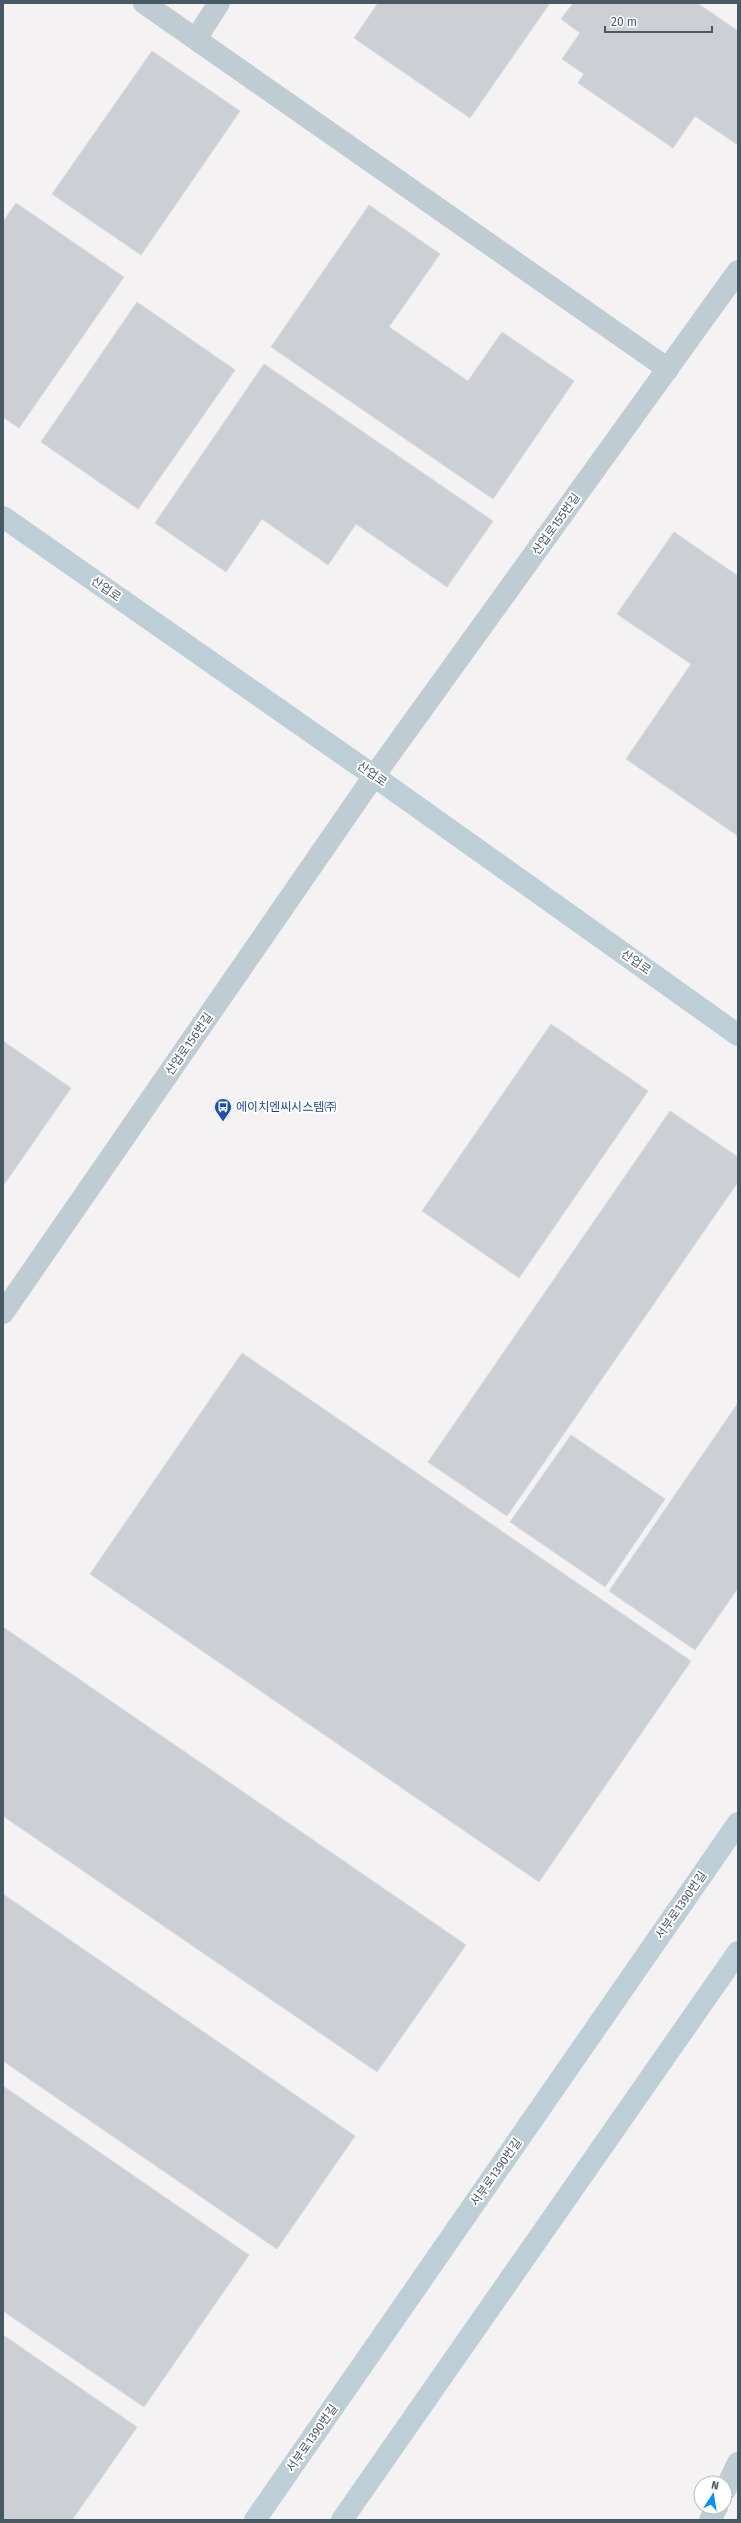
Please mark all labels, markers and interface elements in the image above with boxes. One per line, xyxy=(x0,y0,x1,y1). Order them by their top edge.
scale bar xyxy=(605,8,712,34)
text: 20 m xyxy=(611,15,637,29)
street label: 산업로155번길 xyxy=(529,491,583,557)
street label: 산업로 xyxy=(88,574,124,604)
street label: 산업로 xyxy=(354,759,390,789)
street label: 산업로 xyxy=(618,947,654,977)
street label: 산업로156번길 xyxy=(162,1010,216,1078)
bus stop icon: 에이치엔씨시스템㈜ xyxy=(213,1097,233,1122)
place label: 에이치엔씨시스템㈜ xyxy=(236,1100,336,1114)
street label: 서부로1390번길 xyxy=(653,1869,709,1941)
street label: 서부로1390번길 xyxy=(468,2136,524,2208)
street label: 서부로1390번길 xyxy=(284,2402,340,2474)
north arrow xyxy=(693,2475,733,2515)
text: N xyxy=(710,2479,720,2493)

